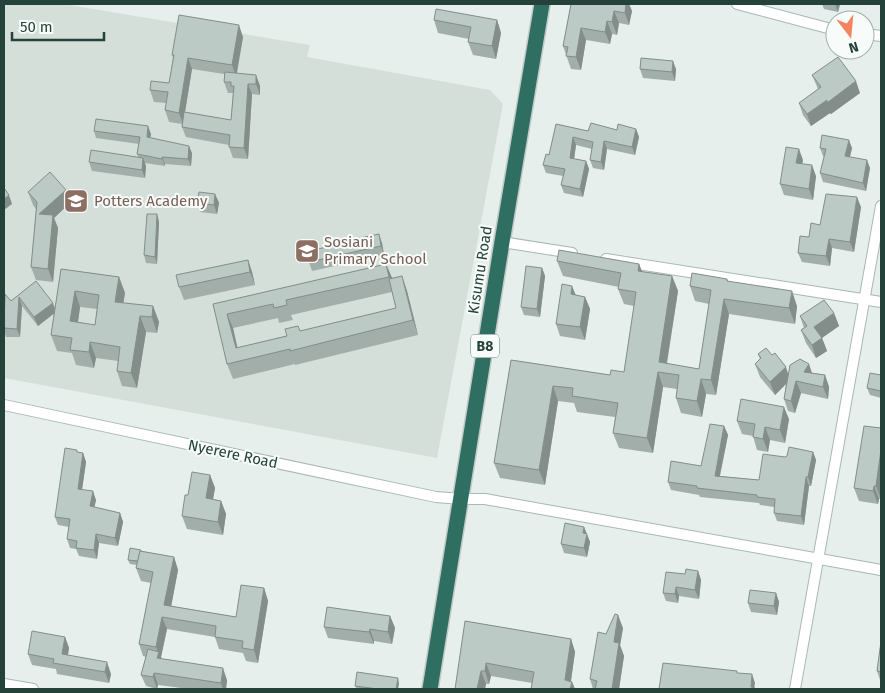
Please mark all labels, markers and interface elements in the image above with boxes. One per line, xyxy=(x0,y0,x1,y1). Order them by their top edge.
scale bar xyxy=(12,10,105,42)
north arrow xyxy=(825,10,875,60)
text: 50 m xyxy=(20,18,53,36)
text: N xyxy=(847,38,860,56)
school or university icon: Potters Academy xyxy=(63,188,89,214)
place label: Potters Academy xyxy=(94,192,208,210)
street label: Kisumu Road xyxy=(464,225,496,315)
place label: Sosiani Primary School xyxy=(324,233,427,268)
school or university icon: Sosiani Primary School xyxy=(294,238,320,264)
road number: B8 xyxy=(471,334,499,358)
street label: Nyerere Road xyxy=(186,436,280,472)

